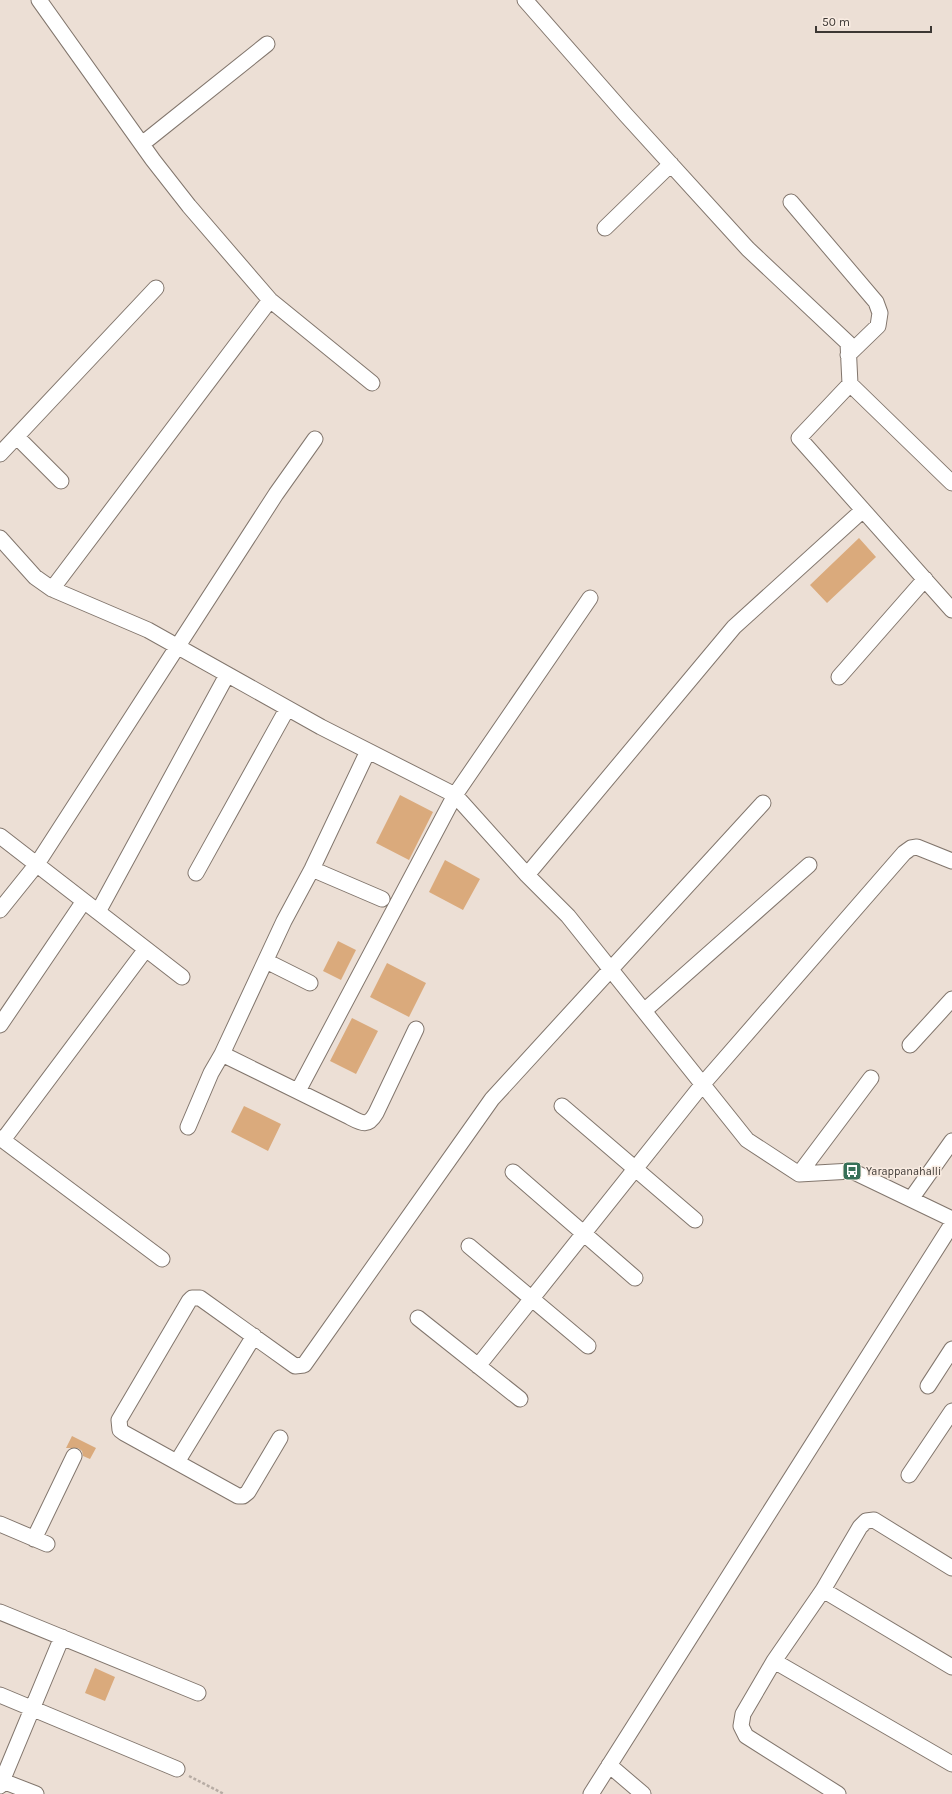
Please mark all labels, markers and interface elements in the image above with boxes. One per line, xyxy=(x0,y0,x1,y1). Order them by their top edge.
scale bar xyxy=(816,8,931,34)
text: 50 m xyxy=(822,15,850,29)
bus stop icon: Yarappanahalli xyxy=(841,1160,863,1182)
place label: Yarappanahalli xyxy=(866,1165,941,1178)

